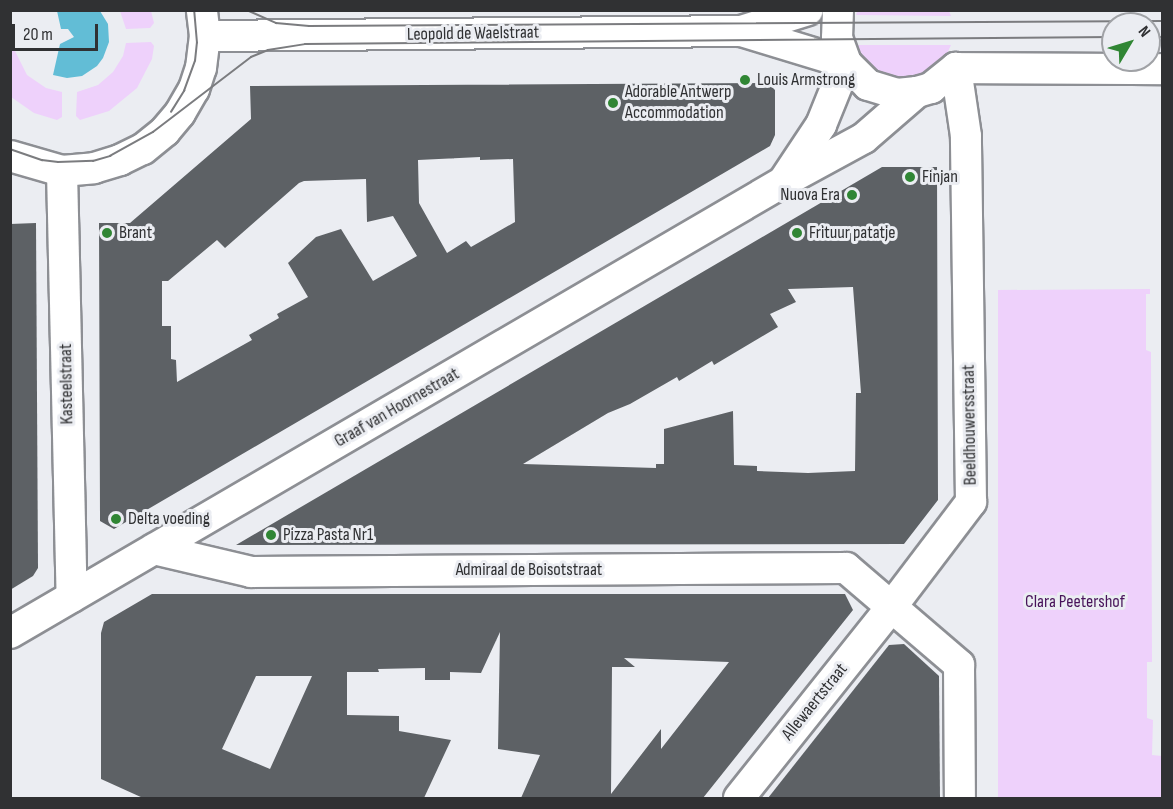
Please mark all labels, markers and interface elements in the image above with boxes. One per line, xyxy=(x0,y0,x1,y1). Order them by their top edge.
scale bar xyxy=(15,12,100,50)
north arrow xyxy=(1101,12,1161,72)
street label: Leopold de Waelstraat xyxy=(407,22,539,46)
text: N xyxy=(1134,23,1154,41)
text: 20 m xyxy=(23,24,53,45)
place label: Louis Armstrong xyxy=(757,69,855,91)
marker: Louis Armstrong xyxy=(738,73,752,87)
place label: Adorable Antwerp Accommodation xyxy=(625,82,731,124)
marker: Adorable Antwerp Accommodation xyxy=(606,96,620,110)
place label: Finjan xyxy=(922,166,958,188)
marker: Finjan xyxy=(903,170,917,184)
place label: Nuova Era xyxy=(780,184,840,206)
marker: Nuova Era xyxy=(845,188,859,202)
place label: Brant xyxy=(119,222,152,244)
place label: Frituur patatje xyxy=(809,222,896,244)
marker: Brant xyxy=(100,226,114,240)
marker: Frituur patatje xyxy=(790,226,804,240)
street label: Kasteelstraat xyxy=(55,343,79,425)
street label: Graaf van Hoornestraat xyxy=(331,364,463,452)
street label: Beeldhouwersstraat xyxy=(958,365,982,485)
place label: Delta voeding xyxy=(128,508,210,530)
marker: Delta voeding xyxy=(109,512,123,526)
place label: Pizza Pasta Nr1 xyxy=(283,524,373,546)
marker: Pizza Pasta Nr1 xyxy=(264,528,278,542)
street label: Admiraal de Boisotstraat xyxy=(456,559,602,581)
park label: Clara Peetershof xyxy=(1025,591,1125,613)
street label: Allewaertstraat xyxy=(777,659,853,745)

